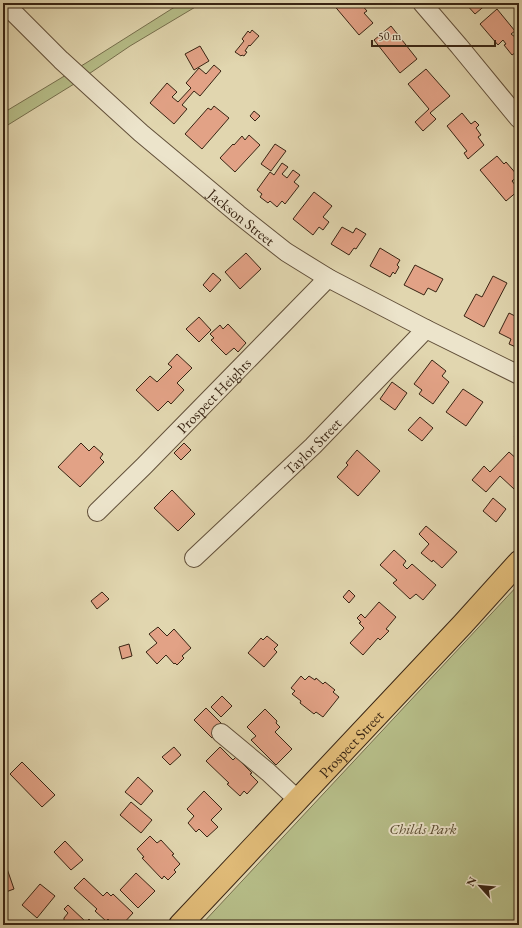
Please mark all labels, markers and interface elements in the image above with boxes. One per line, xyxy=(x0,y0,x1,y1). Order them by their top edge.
scale bar xyxy=(372,22,495,48)
text: 50 m xyxy=(378,28,402,44)
street label: Jackson Street xyxy=(203,183,279,250)
street label: Prospect Heights xyxy=(172,353,255,437)
street label: Taylor Street xyxy=(280,413,345,478)
street label: Prospect Street xyxy=(314,706,387,781)
park label: Childs Park xyxy=(389,819,457,838)
north arrow xyxy=(460,866,500,906)
text: N xyxy=(463,874,479,889)

